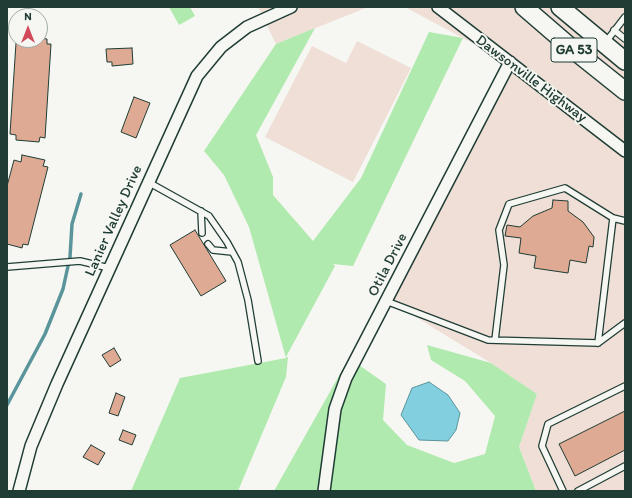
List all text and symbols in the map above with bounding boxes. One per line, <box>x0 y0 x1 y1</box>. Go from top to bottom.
north arrow <box>8 8 48 48</box>
text: N <box>24 10 32 23</box>
street label: Dawsonville Highway <box>472 31 590 127</box>
road number: GA 53 <box>551 38 597 62</box>
street label: Lanier Valley Drive <box>81 163 147 279</box>
street label: Otila Drive <box>364 230 412 300</box>

